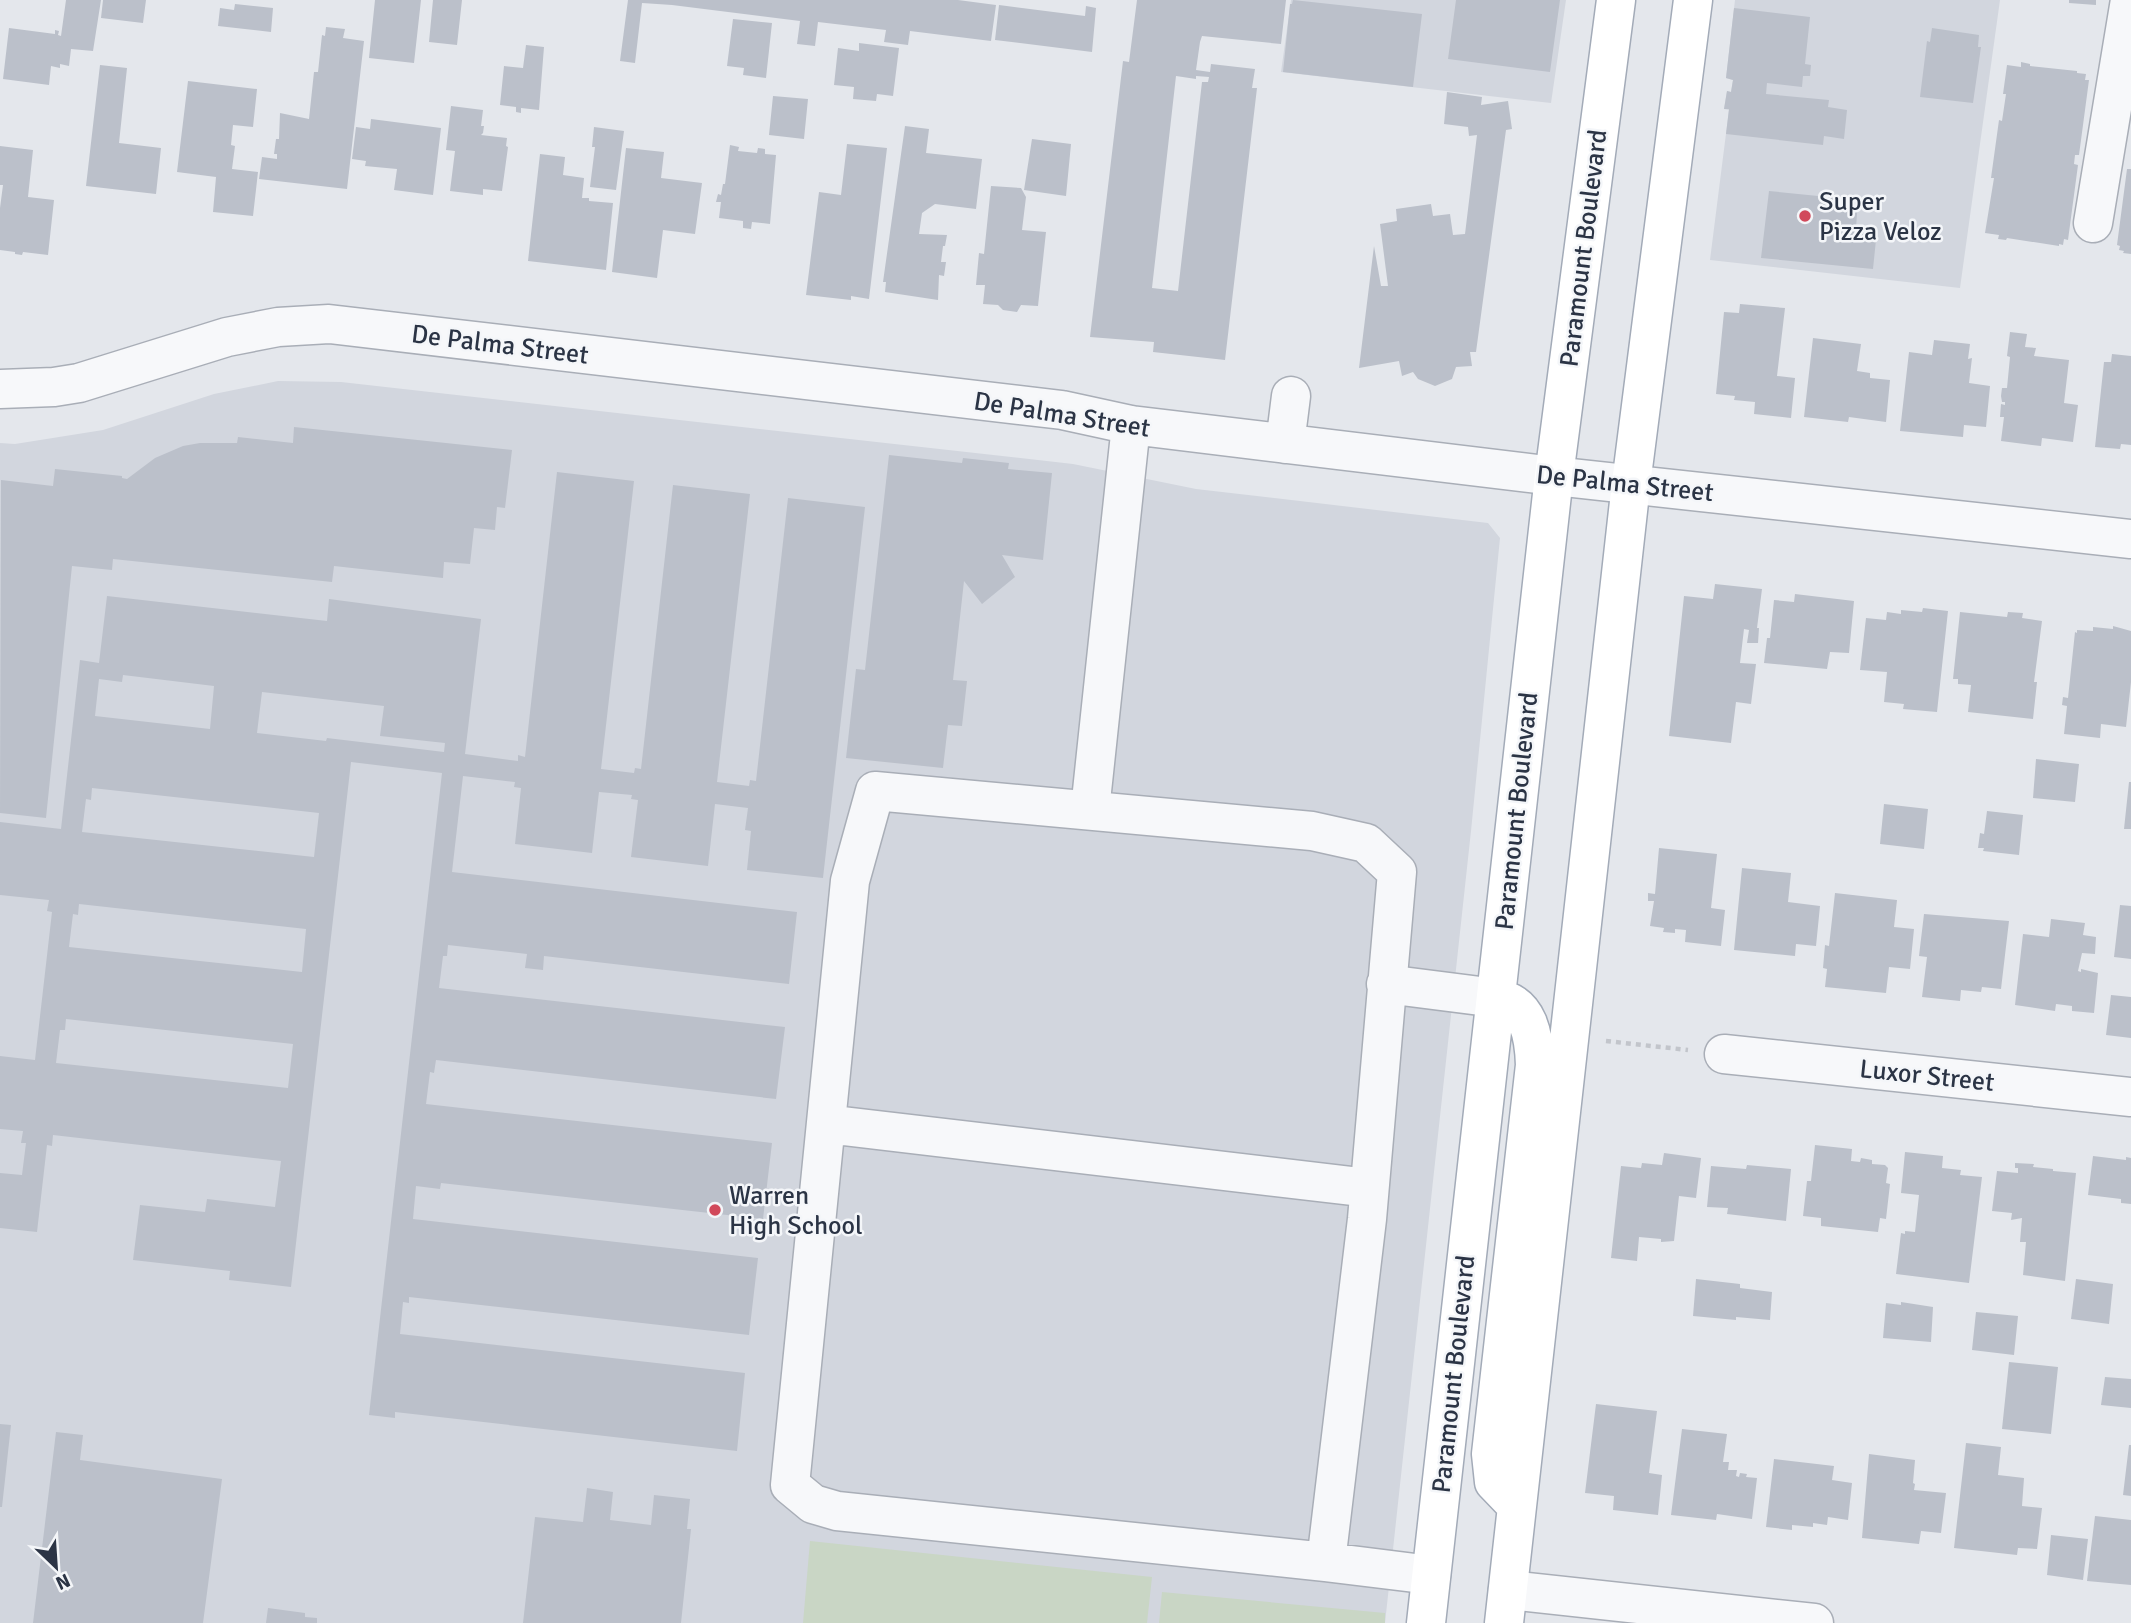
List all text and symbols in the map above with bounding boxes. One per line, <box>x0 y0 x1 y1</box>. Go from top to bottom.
street label: Paramount Boulevard <box>1554 128 1614 369</box>
place label: Super Pizza Veloz <box>1819 186 1942 248</box>
marker: Super Pizza Veloz <box>1797 208 1813 224</box>
street label: De Palma Street <box>410 318 590 372</box>
street label: De Palma Street <box>971 385 1152 445</box>
street label: De Palma Street <box>1535 459 1715 509</box>
street label: Paramount Boulevard <box>1489 691 1545 932</box>
street label: Luxor Street <box>1858 1053 1996 1099</box>
place label: Warren High School <box>729 1180 863 1242</box>
marker: Warren High School <box>707 1202 723 1218</box>
street label: Paramount Boulevard <box>1426 1254 1482 1495</box>
north arrow <box>21 1532 91 1602</box>
text: N <box>52 1568 74 1595</box>

